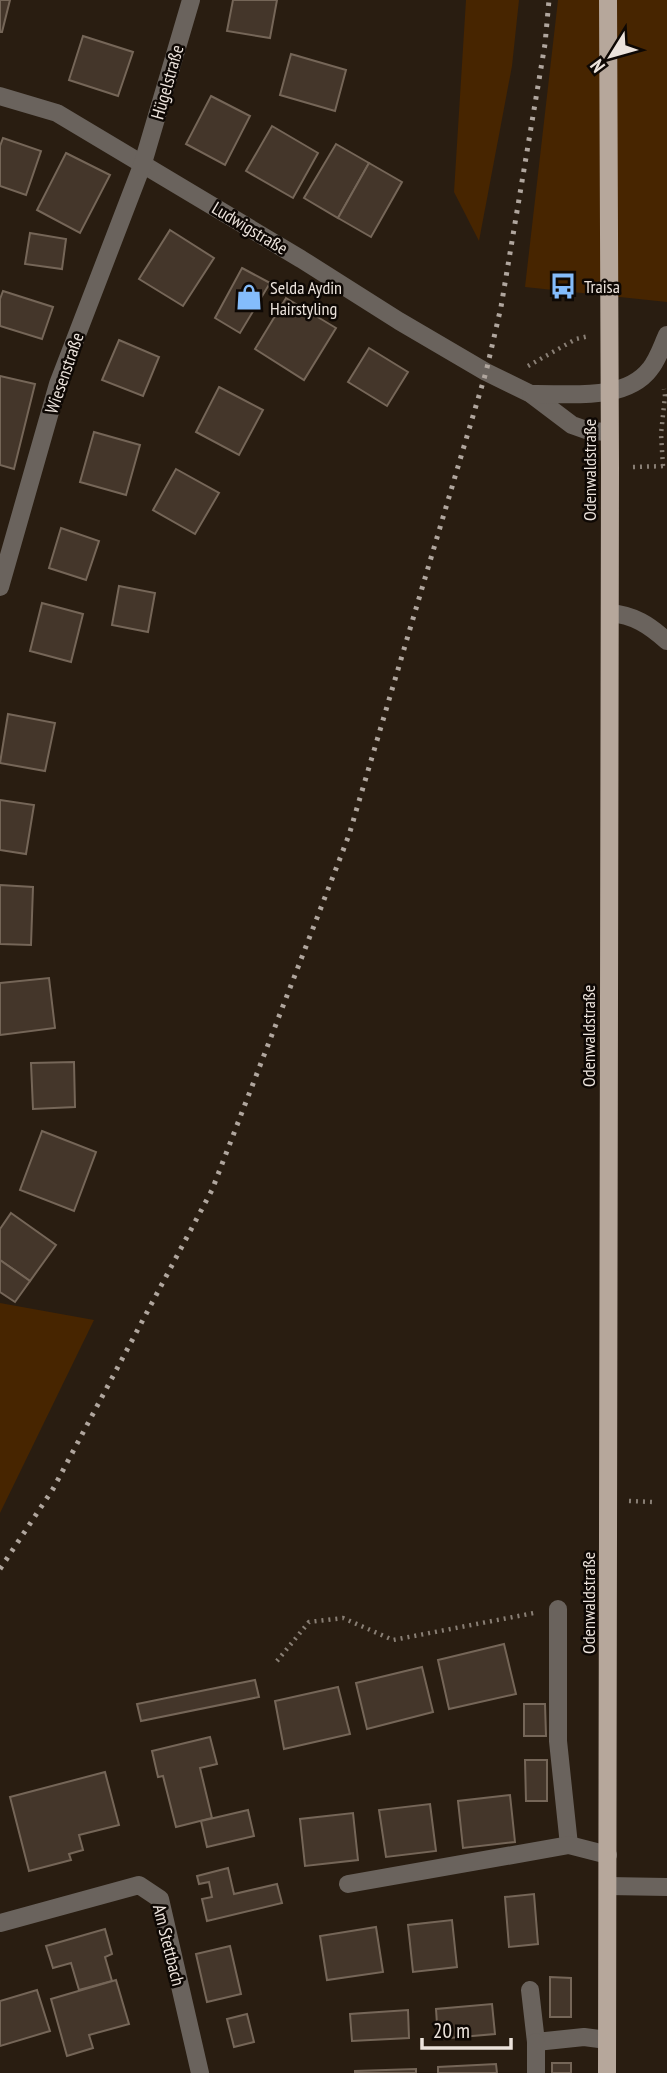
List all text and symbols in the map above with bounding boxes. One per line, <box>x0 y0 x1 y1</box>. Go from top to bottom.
north arrow <box>576 21 646 91</box>
street label: Hügelstraße <box>145 42 189 122</box>
text: N <box>585 55 610 78</box>
street label: Ludwigstraße <box>208 196 292 260</box>
bus stop icon: Traisa <box>548 271 578 301</box>
place label: Traisa <box>584 275 620 298</box>
place label: Selda Aydin Hairstyling <box>270 276 342 320</box>
shop icon: Selda Aydin Hairstyling <box>234 282 264 312</box>
street label: Wiesenstraße <box>39 329 89 417</box>
street label: Odenwaldstraße <box>578 419 601 521</box>
street label: Odenwaldstraße <box>577 985 600 1087</box>
street label: Odenwaldstraße <box>577 1552 600 1654</box>
street label: Am Stettbach <box>148 1902 190 1988</box>
scale bar <box>422 2007 511 2050</box>
text: 20 m <box>433 2017 470 2044</box>

